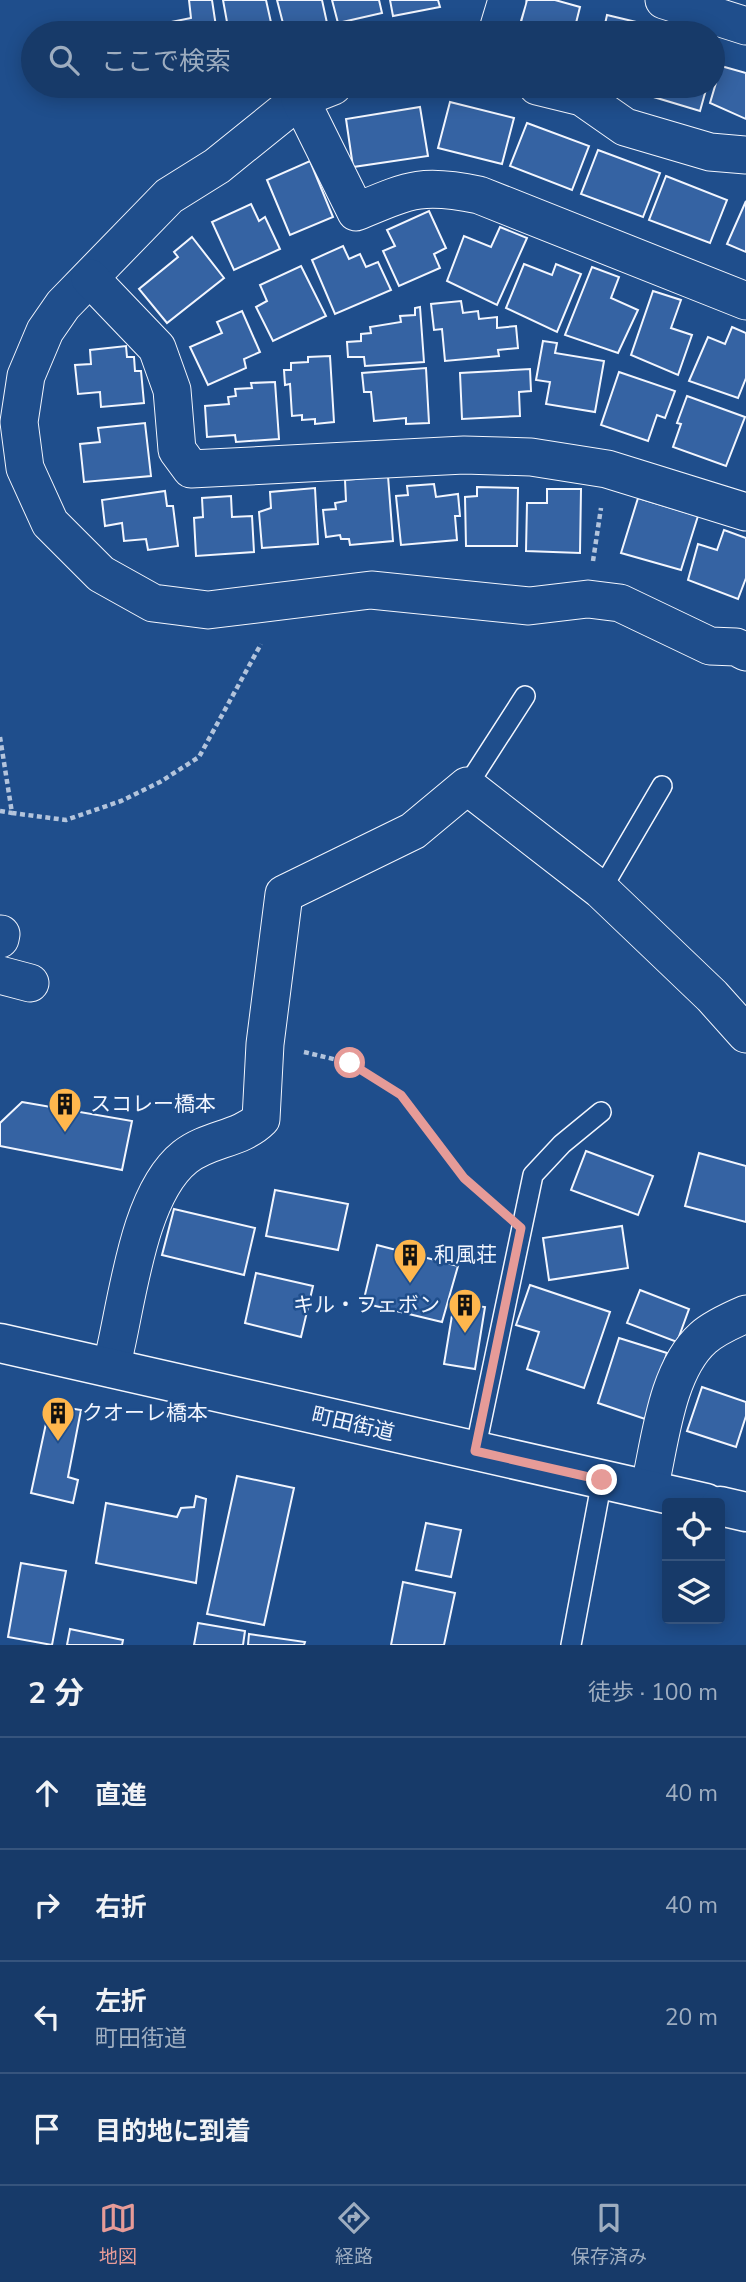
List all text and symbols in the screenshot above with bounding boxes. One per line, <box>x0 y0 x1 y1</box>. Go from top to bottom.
search box <box>21 21 725 98</box>
icon: search <box>45 41 83 79</box>
text: ここで検索 <box>101 44 231 79</box>
route start <box>334 1047 365 1078</box>
building icon: スコレー橋本 <box>46 1085 84 1134</box>
place label: スコレー橋本 <box>90 1090 216 1118</box>
building icon: 和風荘 <box>391 1236 429 1285</box>
place label: 和風荘 <box>434 1241 497 1269</box>
building icon: キル・フェボン <box>446 1286 484 1335</box>
place label: キル・フェボン <box>293 1291 440 1319</box>
building icon: クオーレ橋本 <box>39 1394 77 1443</box>
place label: クオーレ橋本 <box>82 1399 208 1427</box>
street label: 町田街道 <box>309 1401 397 1447</box>
route end <box>586 1464 617 1495</box>
map controls <box>662 1498 725 1624</box>
button: locate <box>662 1498 725 1561</box>
button: layers <box>662 1561 725 1624</box>
text: 2 分 <box>28 1673 84 1714</box>
text: 徒歩 · 100 m <box>588 1677 718 1708</box>
icon: ahead <box>28 1774 66 1812</box>
text: 直進 <box>95 1778 147 1813</box>
text: 40 m <box>665 1778 718 1809</box>
icon: right <box>28 1886 66 1924</box>
text: 右折 <box>95 1890 147 1925</box>
text: 40 m <box>665 1890 718 1921</box>
text: 左折 <box>95 1984 147 2019</box>
icon: left <box>28 1998 66 2036</box>
text: 20 m <box>665 2002 718 2033</box>
text: 町田街道 <box>95 2023 187 2054</box>
icon: arrive <box>28 2110 66 2148</box>
text: 目的地に到着 <box>95 2114 251 2149</box>
tab: 地図 <box>99 2199 137 2270</box>
tab: 経路 <box>335 2199 373 2270</box>
tab: 保存済み <box>571 2199 647 2270</box>

